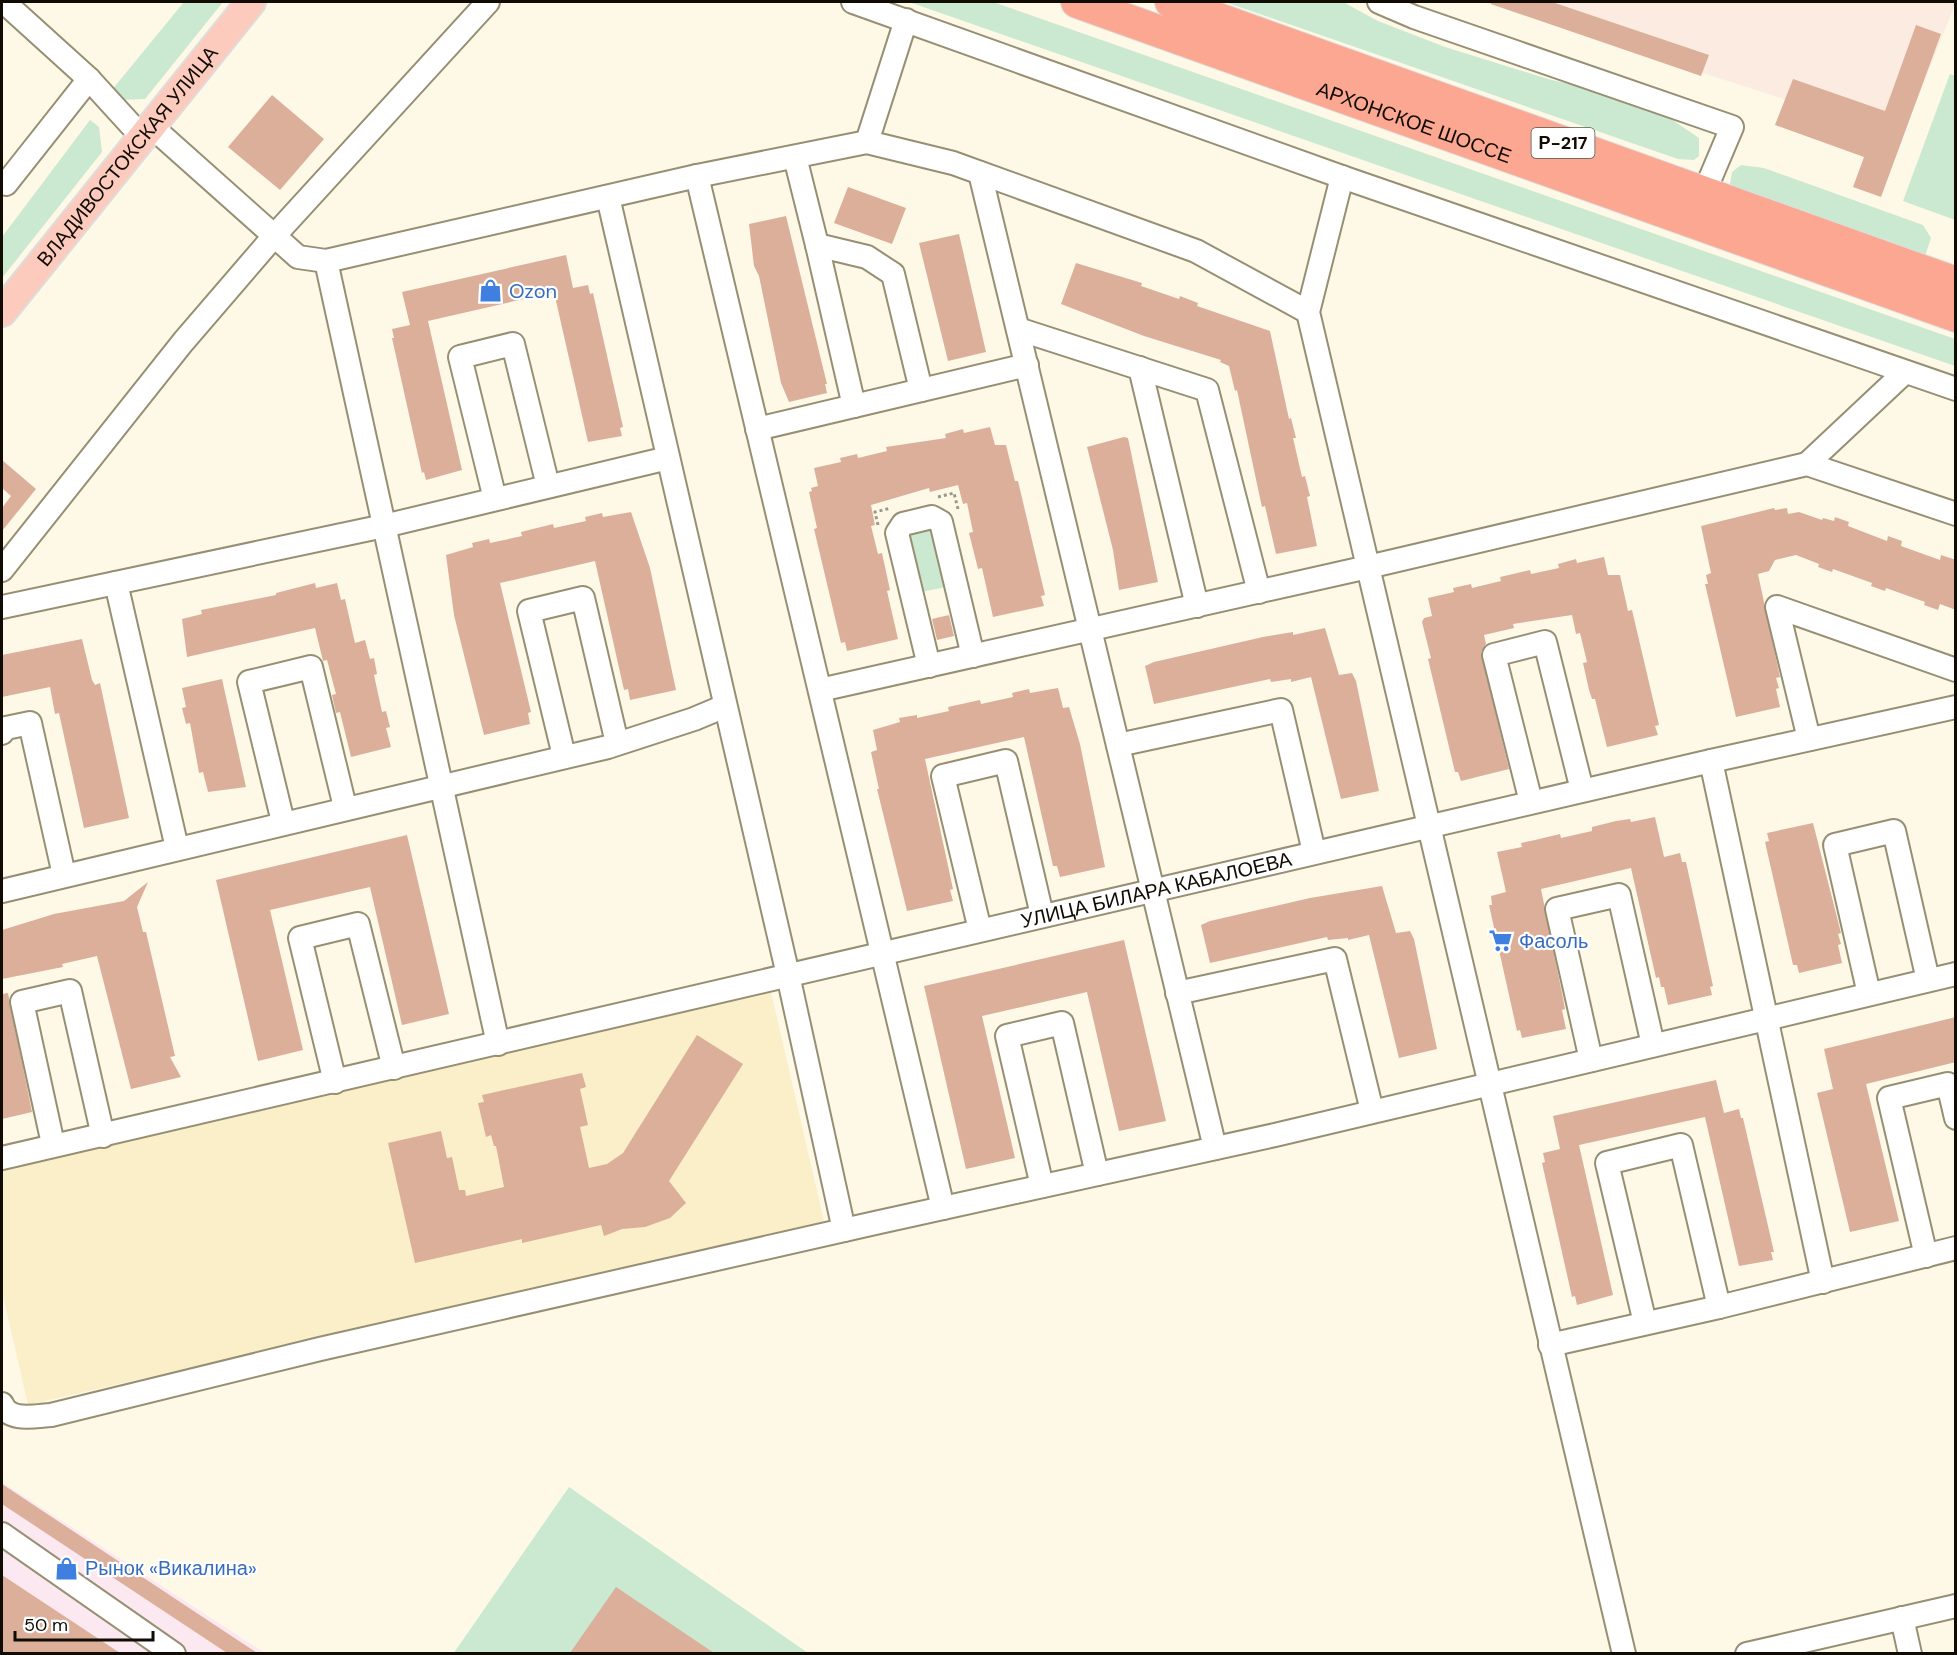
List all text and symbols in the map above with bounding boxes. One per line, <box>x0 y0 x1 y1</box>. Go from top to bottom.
street label: ВЛАДИВОСТОКСКАЯ УЛИЦА <box>31 40 224 272</box>
street label: АРХОНСКОЕ ШОССЕ <box>1313 76 1515 169</box>
road number: Р-217 <box>1532 128 1594 158</box>
shop icon: Ozon <box>478 278 504 304</box>
place label: Ozon <box>509 278 557 304</box>
street label: УЛИЦА БИЛАРА КАБАЛОЕВА <box>1018 846 1295 934</box>
supermarket icon: Фасоль <box>1488 928 1514 954</box>
place label: Фасоль <box>1519 928 1588 954</box>
shop icon: Рынок «Викалина» <box>54 1555 80 1581</box>
place label: Рынок «Викалина» <box>85 1555 257 1581</box>
scale bar <box>15 1604 153 1642</box>
text: 50 m <box>24 1613 68 1637</box>

